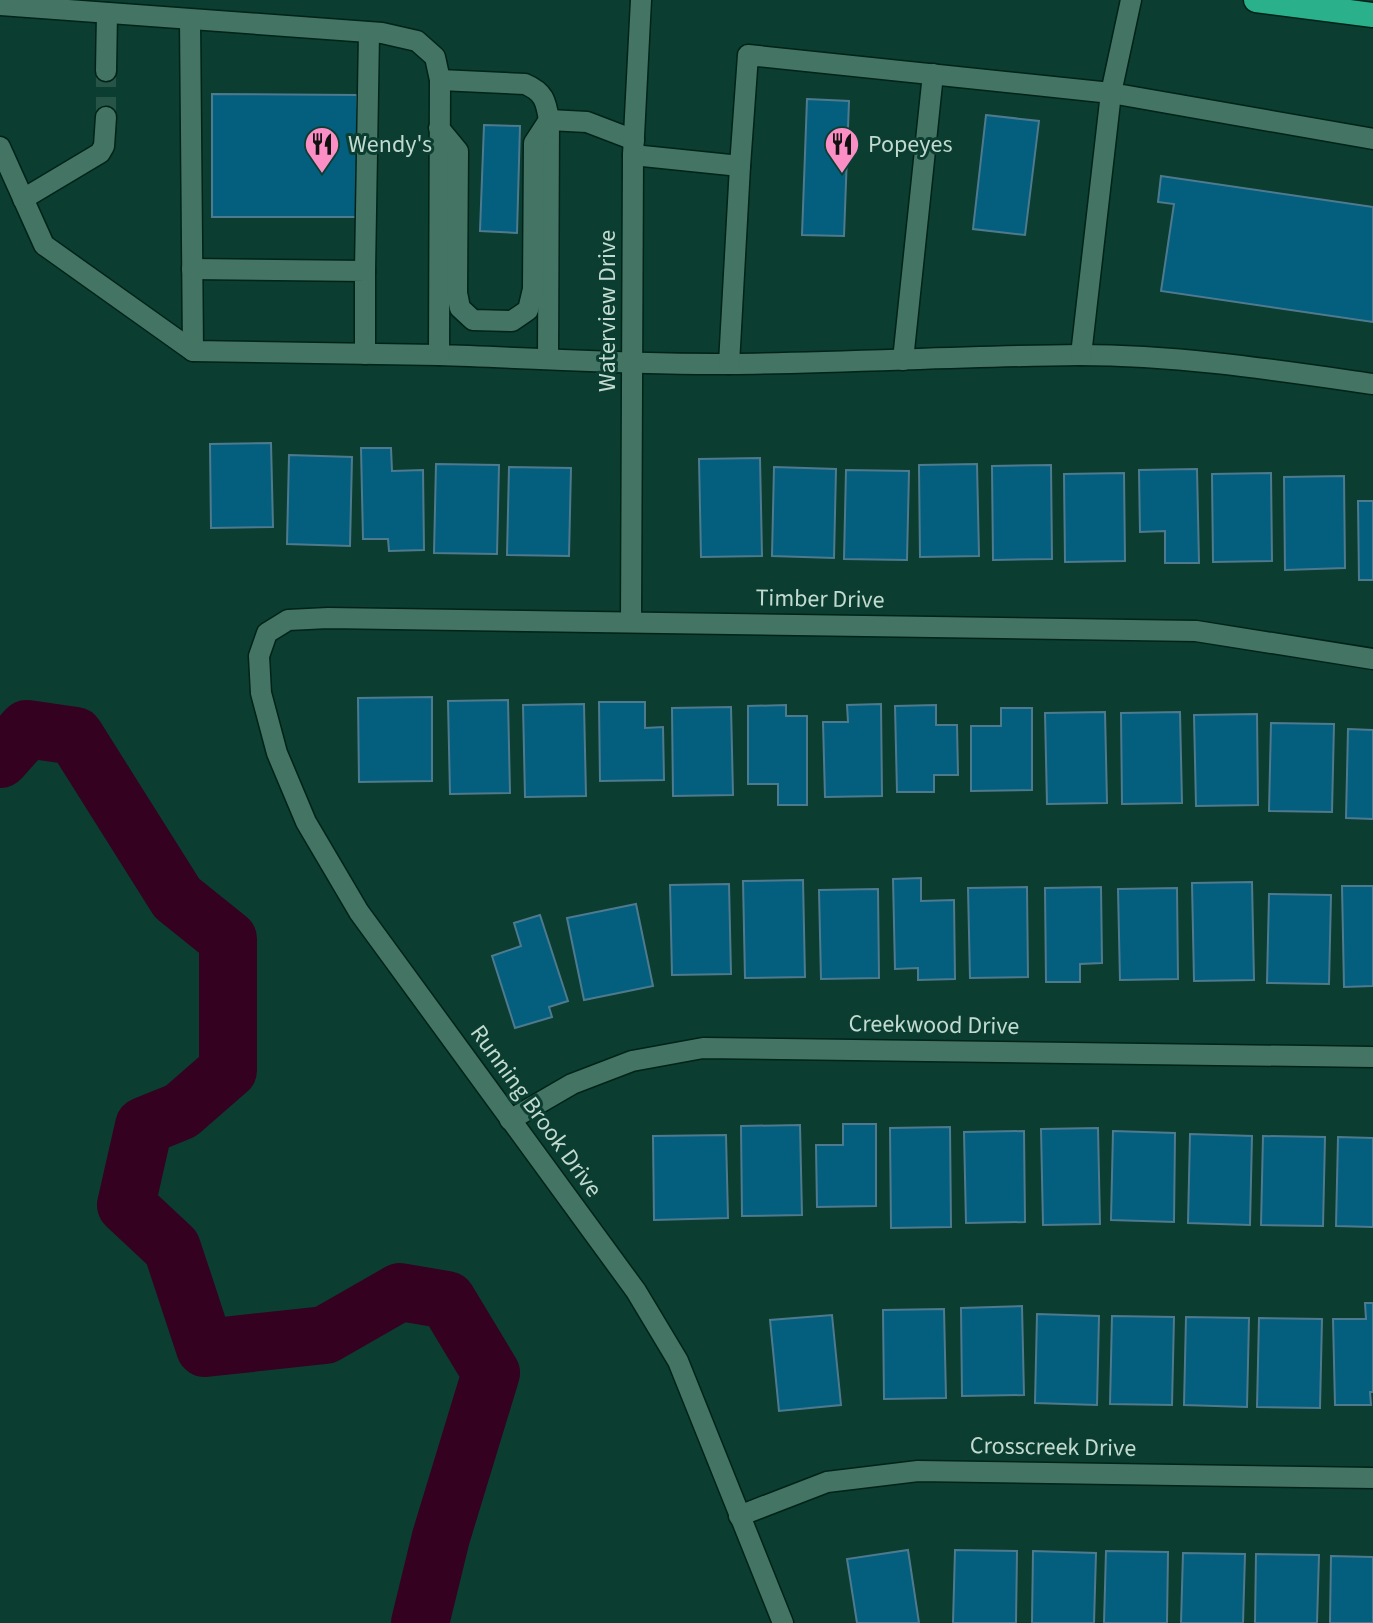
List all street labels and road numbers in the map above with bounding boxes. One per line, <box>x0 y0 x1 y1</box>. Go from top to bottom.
street label: Waterview Drive <box>590 230 625 392</box>
street label: Timber Drive <box>755 580 885 618</box>
street label: Creekwood Drive <box>848 1006 1020 1044</box>
street label: Running Brook Drive <box>461 1017 611 1205</box>
street label: Crosscreek Drive <box>970 1428 1136 1466</box>

